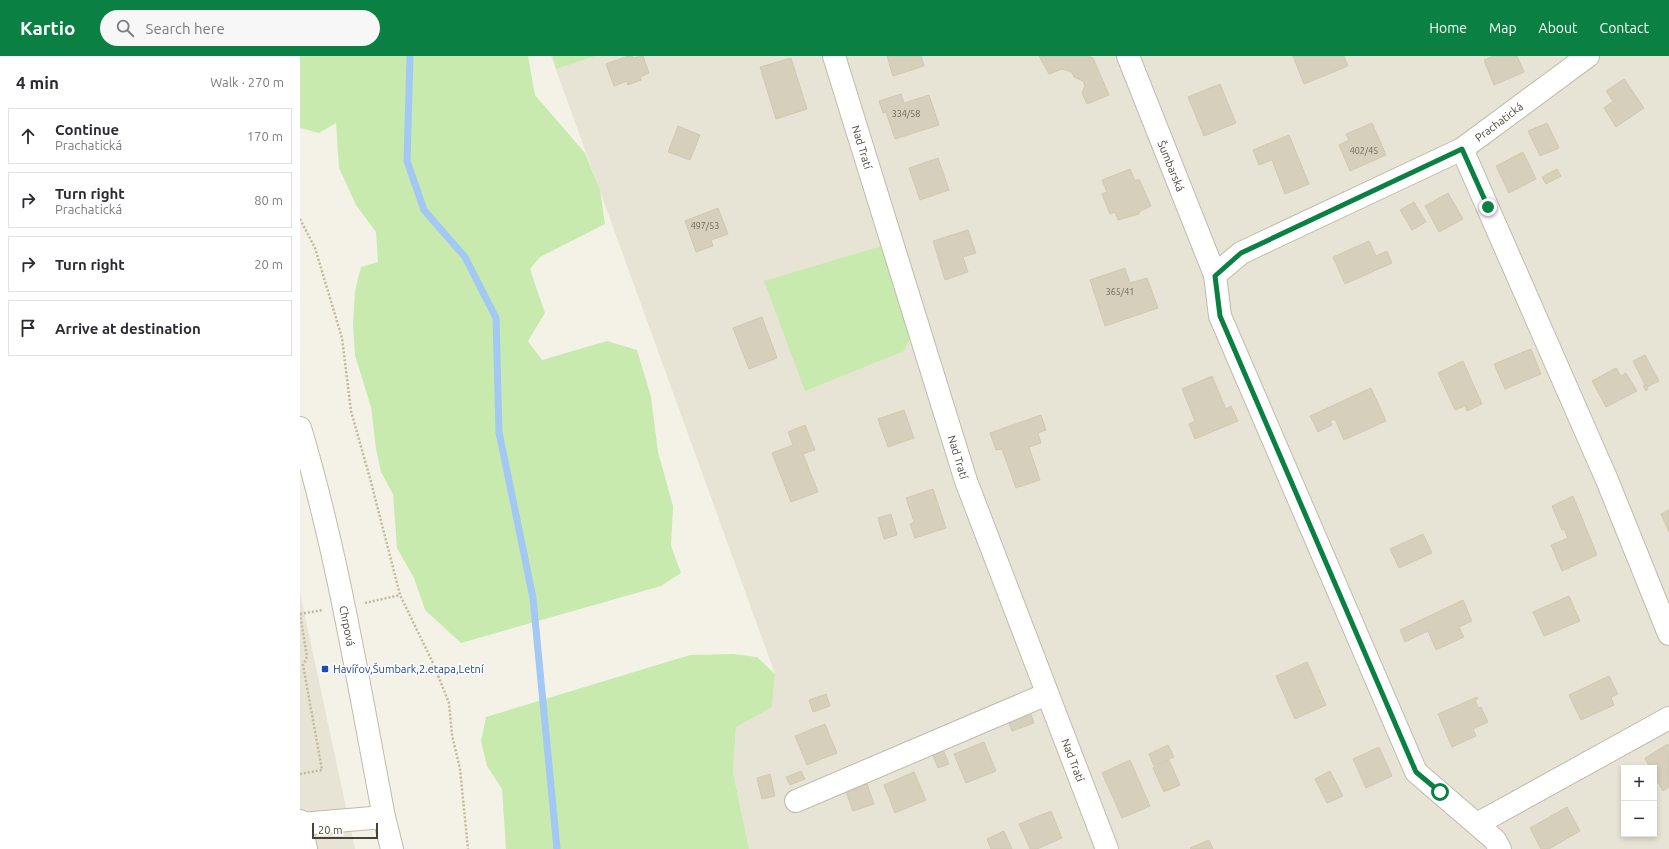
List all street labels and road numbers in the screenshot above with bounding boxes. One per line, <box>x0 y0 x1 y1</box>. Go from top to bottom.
street label: Prachatická <box>1473 100 1525 144</box>
street label: Nad Tratí <box>850 124 874 171</box>
street label: Šumbarská <box>1155 138 1188 193</box>
street label: Nad Tratí <box>946 434 970 481</box>
street label: Chrpová <box>337 605 357 647</box>
street label: Nad Tratí <box>1059 737 1087 783</box>

